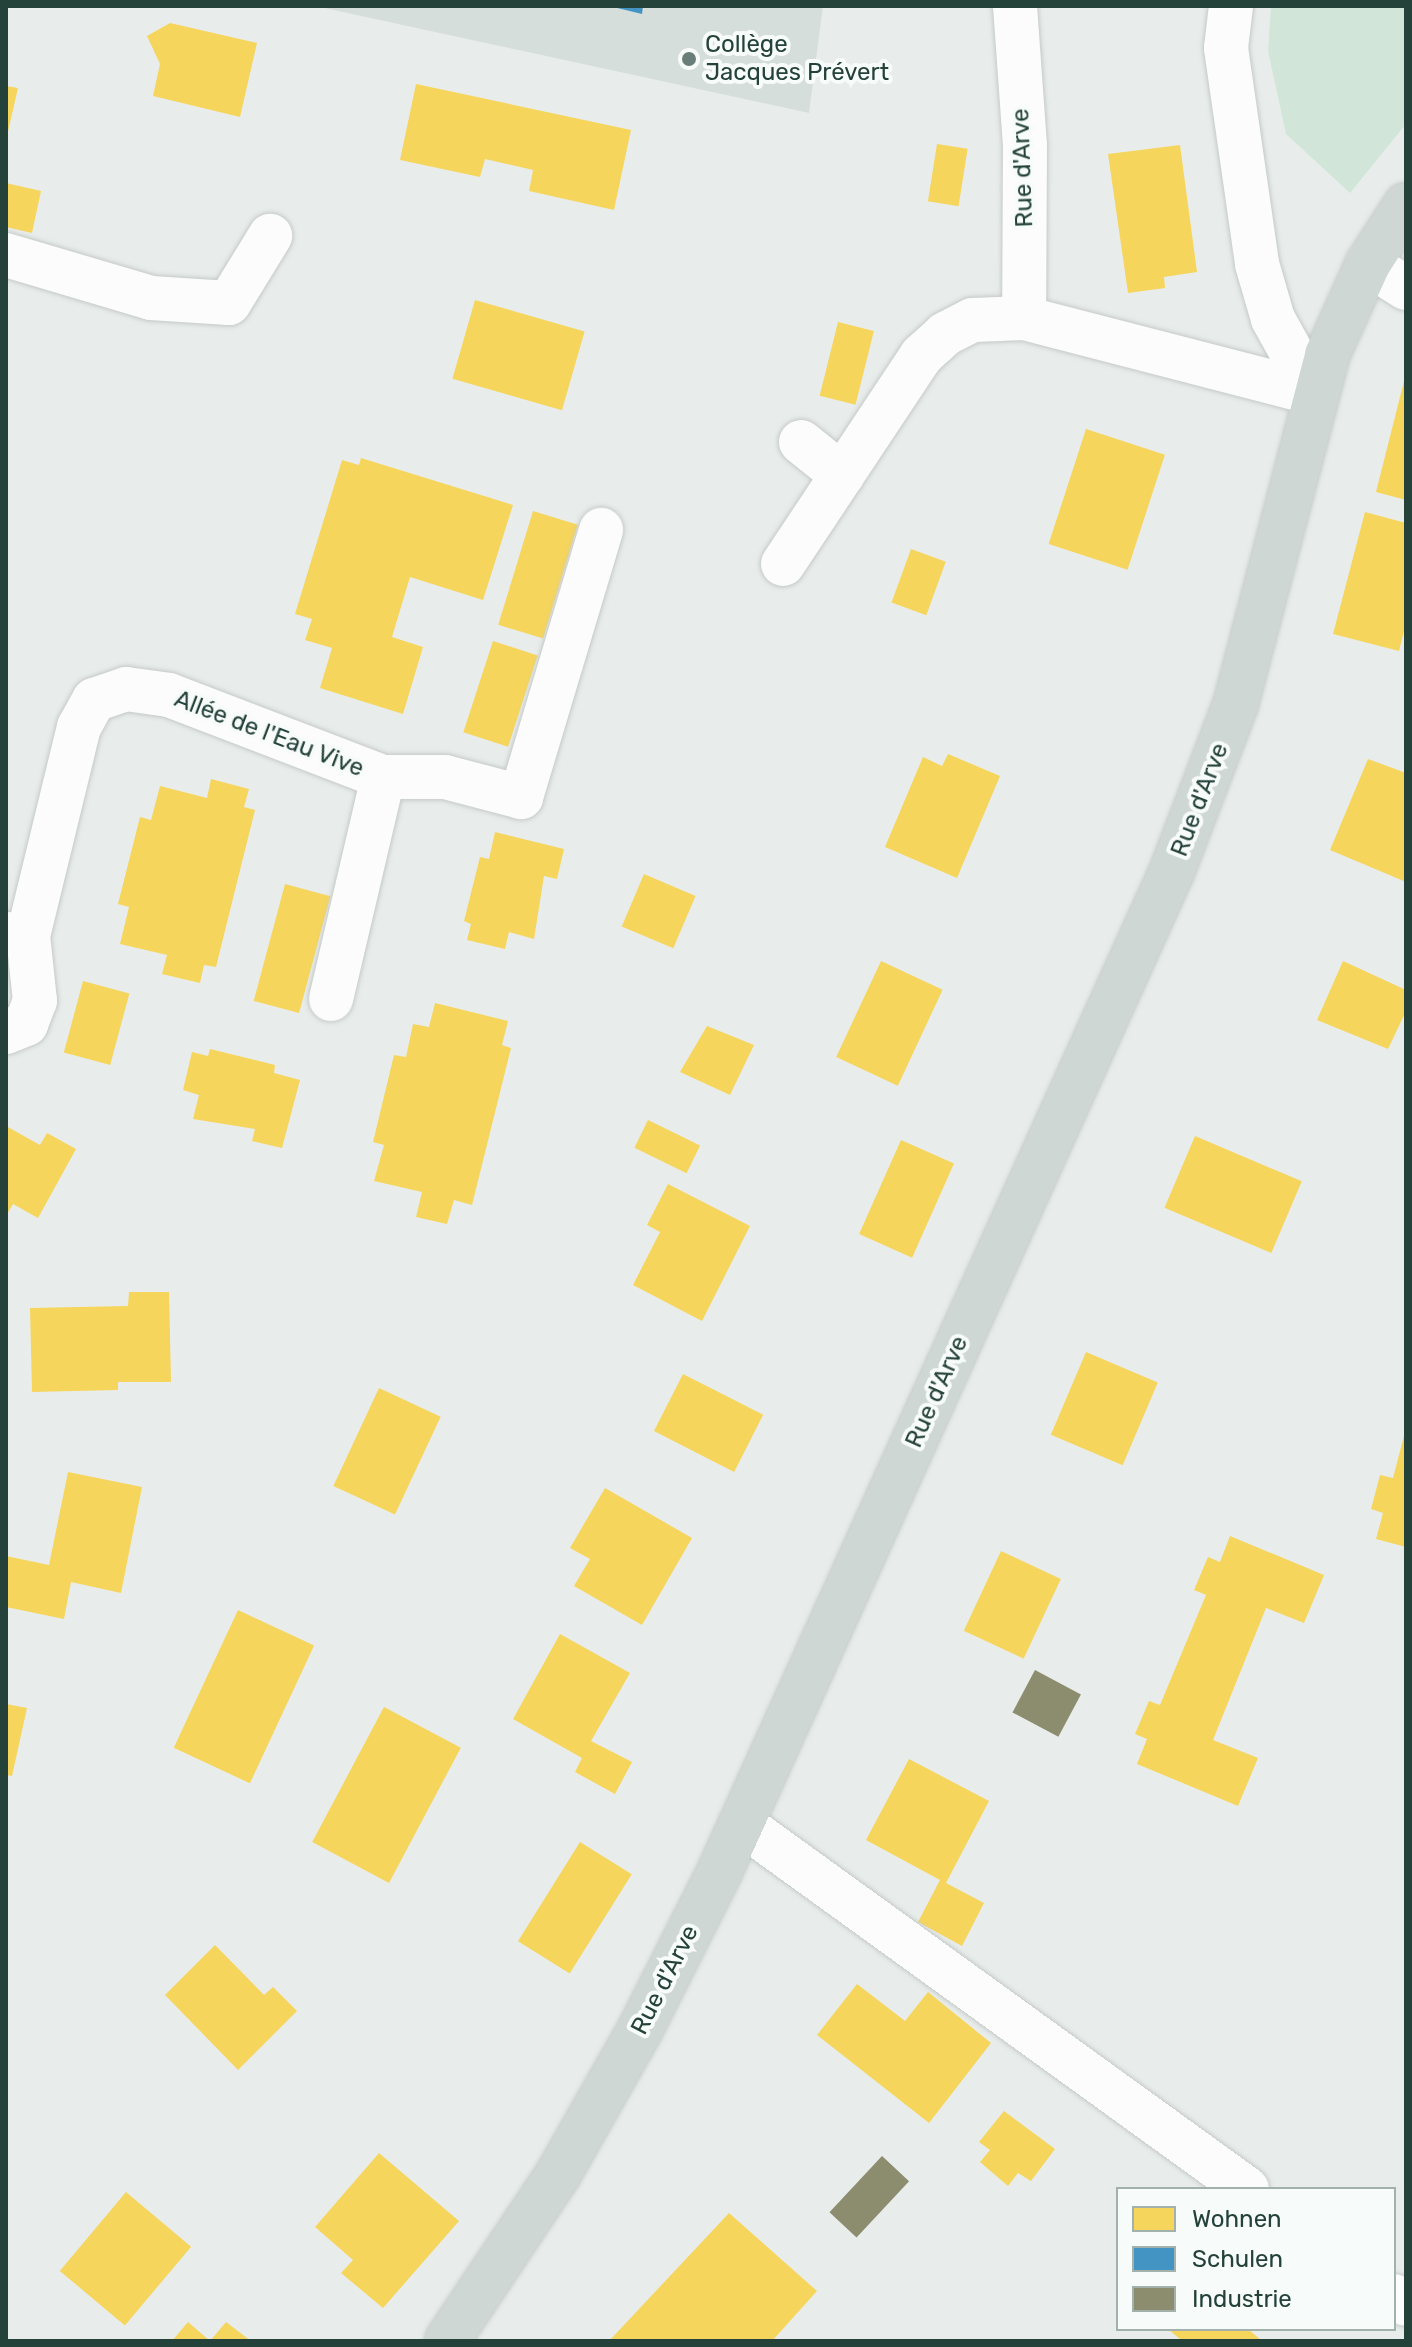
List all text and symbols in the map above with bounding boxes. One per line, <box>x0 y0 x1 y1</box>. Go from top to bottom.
place label: Collège Jacques Prévert <box>705 31 889 87</box>
marker: Collège Jacques Prévert <box>680 50 698 68</box>
street label: Rue d'Arve <box>1007 108 1039 228</box>
street label: Allée de l'Eau Vive <box>170 685 368 783</box>
street label: Rue d'Arve <box>1165 739 1235 861</box>
street label: Rue d'Arve <box>900 1332 974 1452</box>
street label: Rue d'Arve <box>625 1921 705 2039</box>
legend <box>1116 2187 1396 2331</box>
text: Wohnen <box>1192 2205 1282 2233</box>
text: Schulen <box>1192 2245 1283 2273</box>
text: Industrie <box>1192 2285 1292 2313</box>

